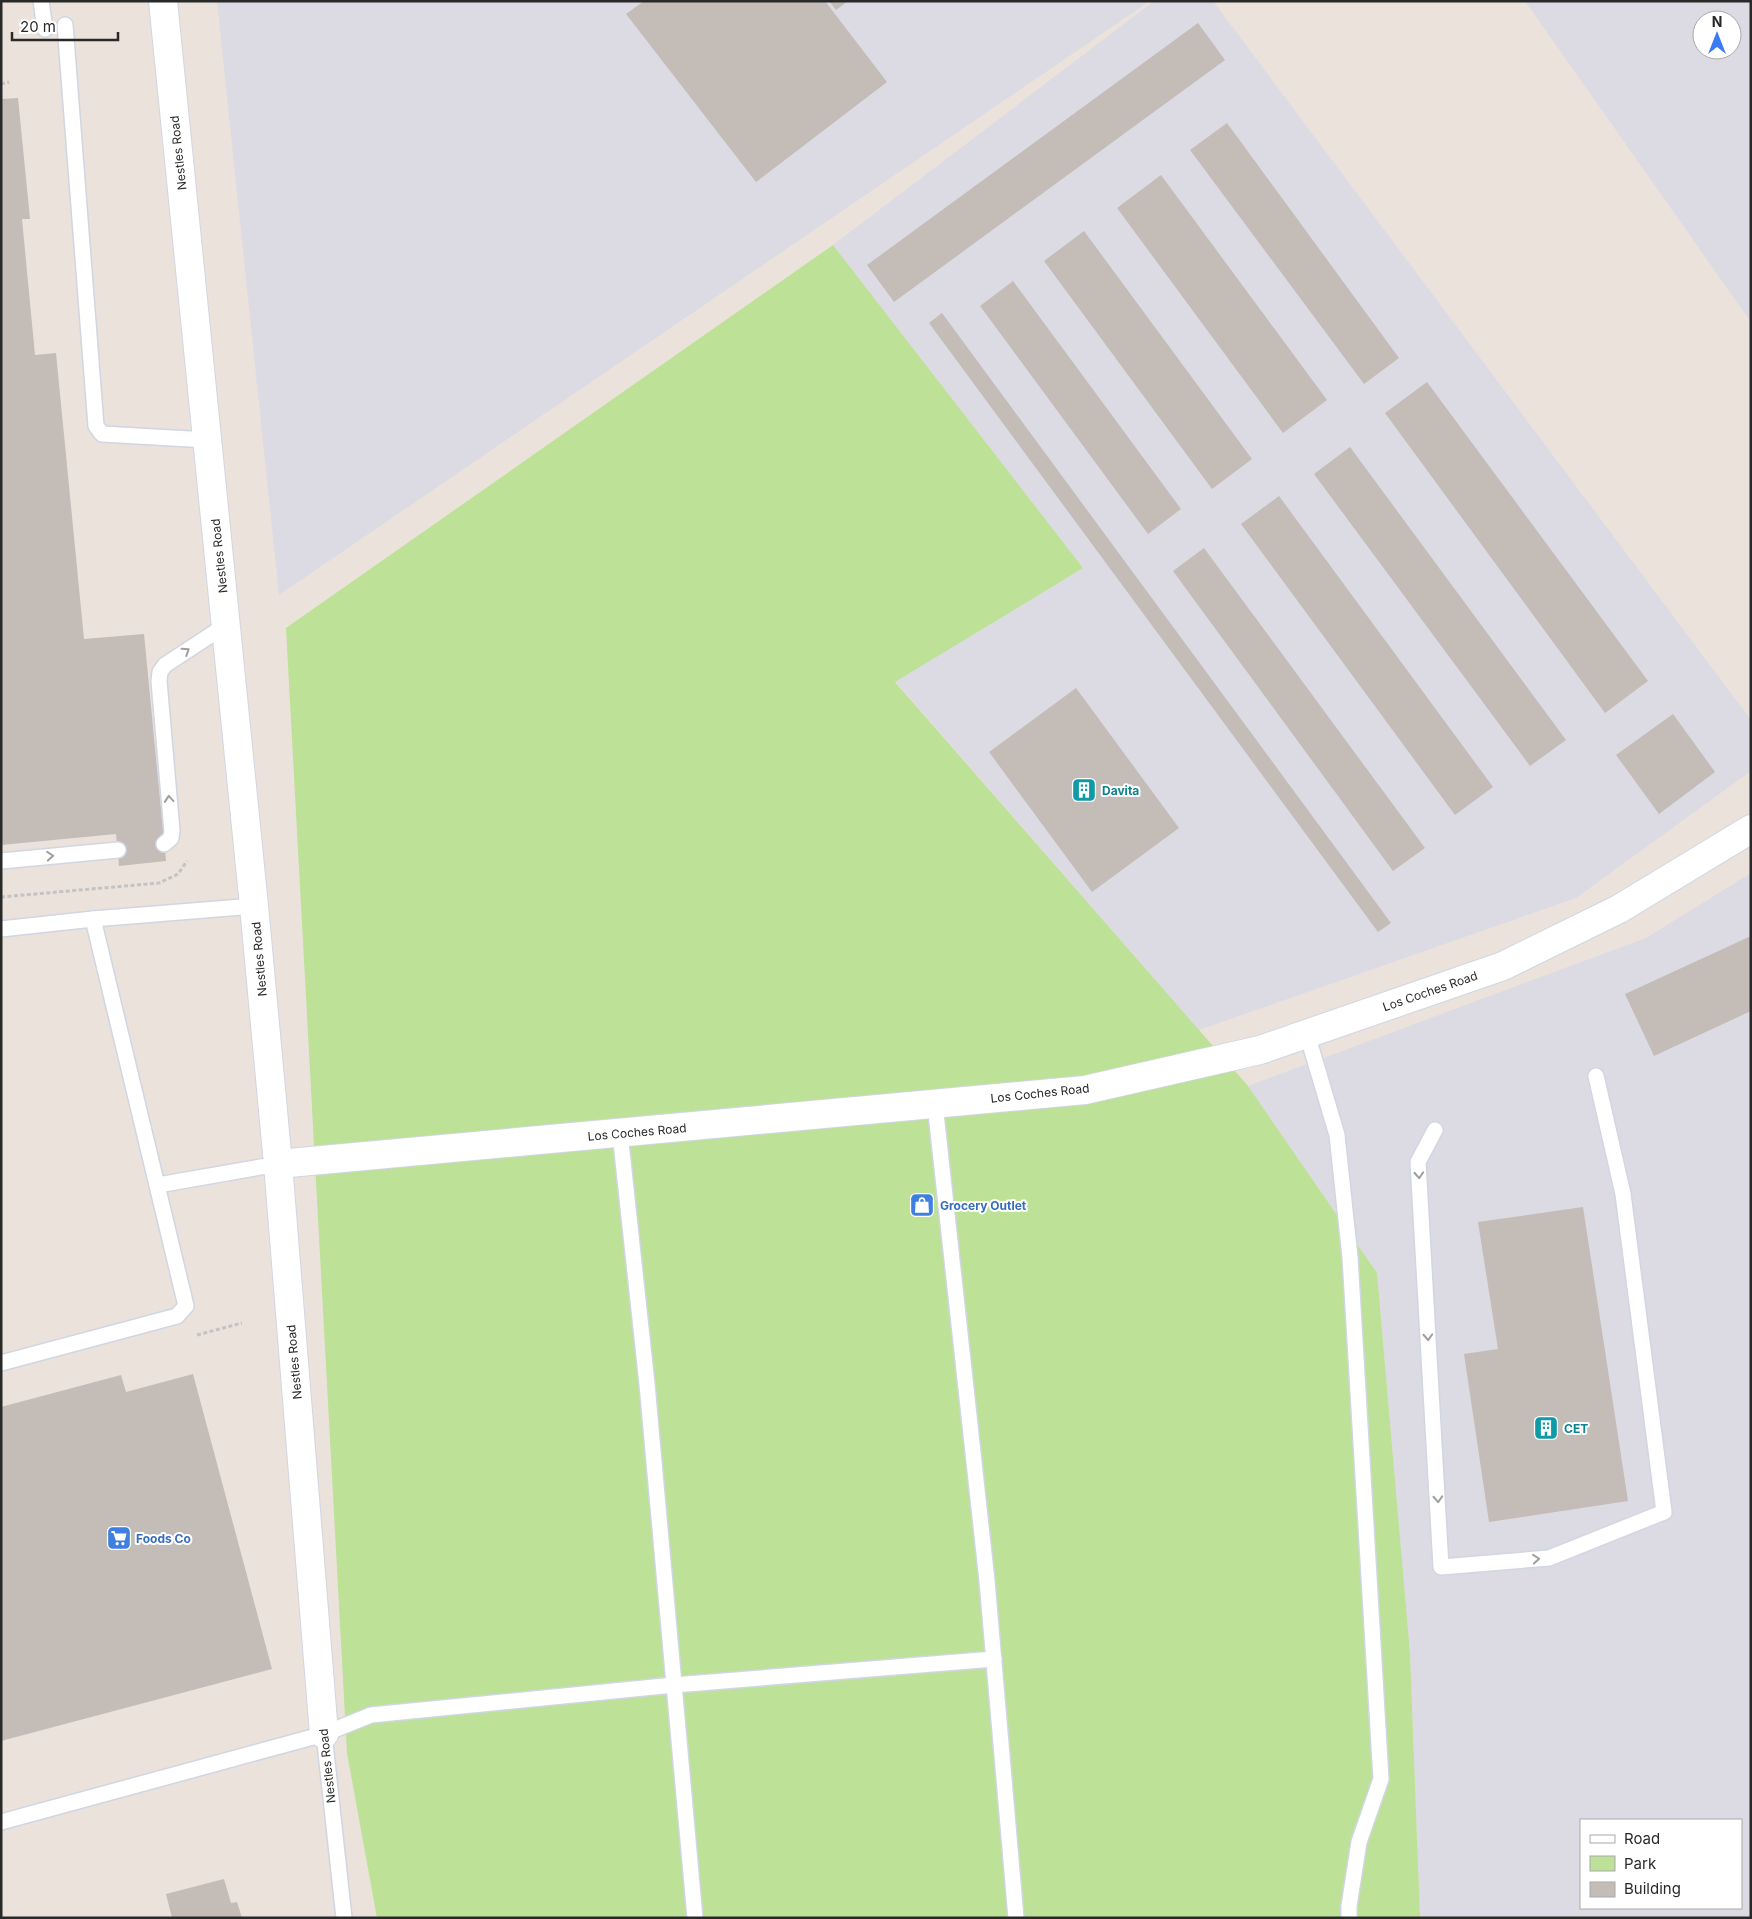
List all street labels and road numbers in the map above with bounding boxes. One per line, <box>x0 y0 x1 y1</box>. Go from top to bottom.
street label: Nestles Road <box>167 115 189 191</box>
street label: Nestles Road <box>208 518 230 594</box>
street label: Nestles Road <box>248 921 270 997</box>
street label: Los Coches Road <box>1381 968 1479 1014</box>
street label: Los Coches Road <box>990 1080 1090 1106</box>
street label: Los Coches Road <box>587 1120 687 1144</box>
street label: Nestles Road <box>283 1324 305 1400</box>
street label: Nestles Road <box>316 1728 338 1804</box>

